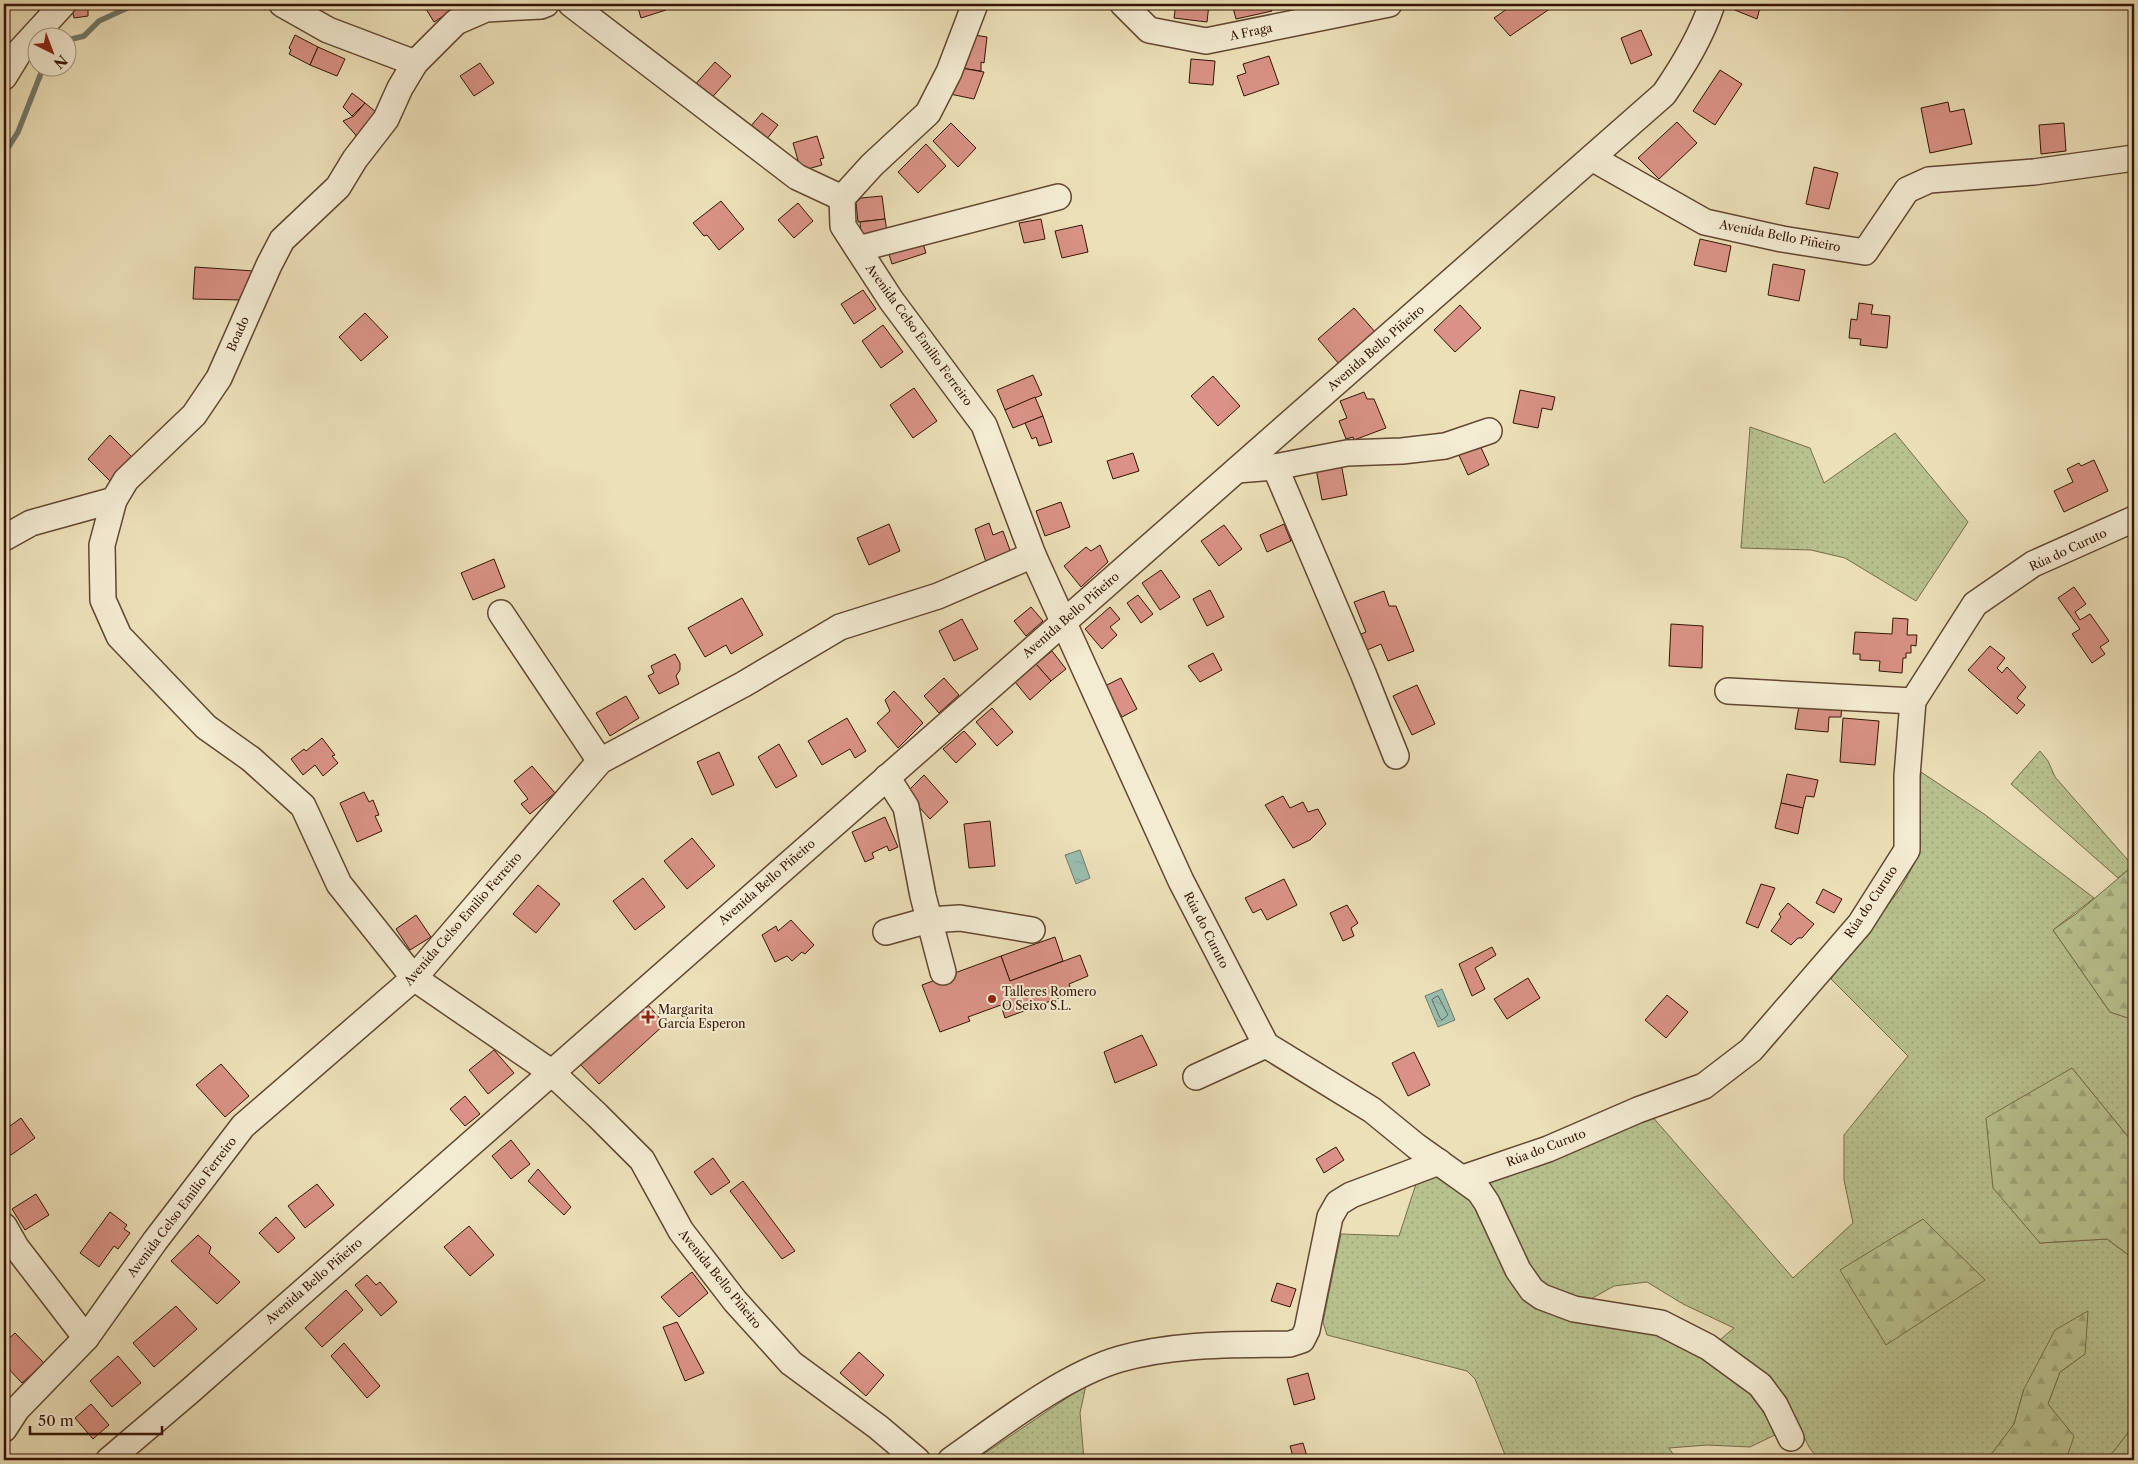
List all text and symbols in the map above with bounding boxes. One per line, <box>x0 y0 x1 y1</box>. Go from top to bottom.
street label: A Fraga <box>1227 20 1274 44</box>
north arrow <box>28 28 78 78</box>
text: N <box>50 51 71 72</box>
street label: Avenida Bello Piñeiro <box>1717 216 1842 255</box>
street label: Avenida Celso Emilio Ferreiro <box>862 260 976 409</box>
street label: Avenida Bello Piñeiro <box>1323 302 1427 394</box>
street label: Boado <box>223 314 252 354</box>
street label: Rúa do Curuto <box>2027 525 2109 574</box>
street label: Avenida Bello Piñeiro <box>1018 569 1122 661</box>
street label: Avenida Bello Piñeiro <box>714 836 818 928</box>
street label: Avenida Celso Emilio Ferreiro <box>400 849 525 989</box>
street label: Rúa do Curuto <box>1841 863 1900 941</box>
street label: Rúa do Curuto <box>1181 889 1232 971</box>
place label: Talleres Romero O Seixo S.L. <box>1002 984 1096 1013</box>
marker: Talleres Romero O Seixo S.L. <box>986 993 998 1005</box>
place label: Margarita García Esperon <box>658 1002 746 1031</box>
marker: Margarita García Esperon <box>642 1011 654 1023</box>
street label: Rúa do Curuto <box>1504 1125 1588 1170</box>
street label: Avenida Celso Emilio Ferreiro <box>123 1134 239 1281</box>
street label: Avenida Bello Piñeiro <box>675 1225 765 1331</box>
street label: Avenida Bello Piñeiro <box>261 1235 365 1327</box>
scale bar <box>30 1404 162 1436</box>
text: 50 m <box>38 1411 74 1430</box>

